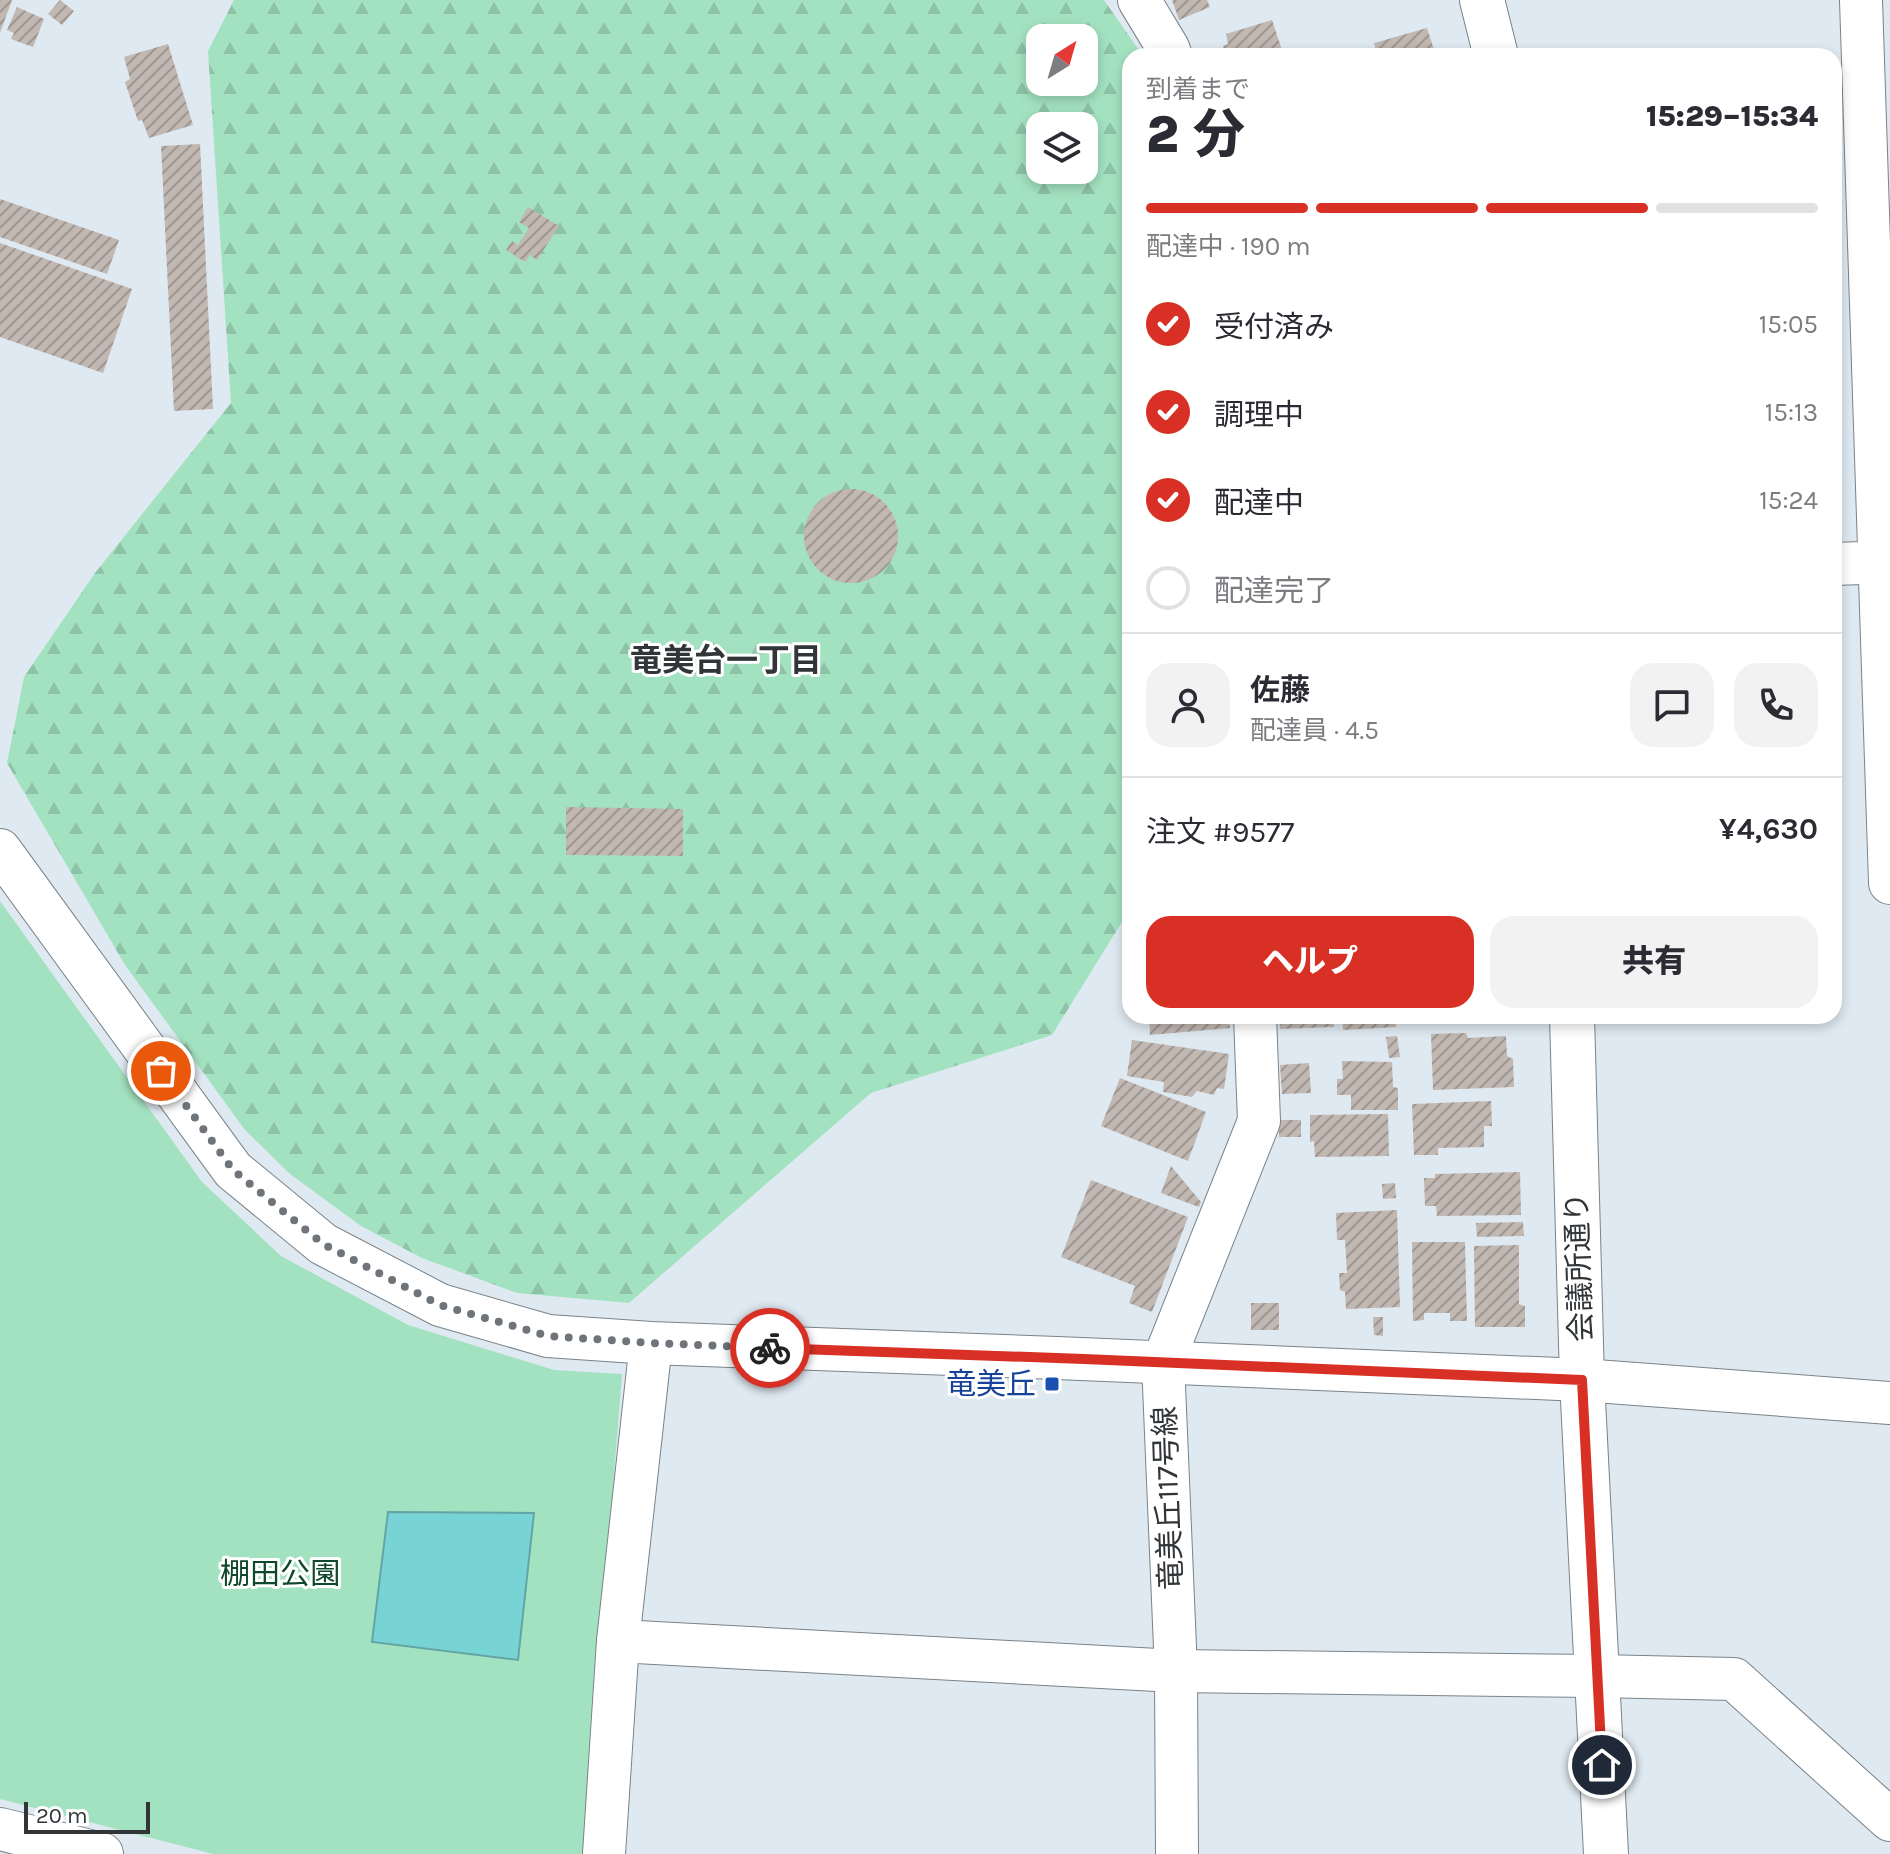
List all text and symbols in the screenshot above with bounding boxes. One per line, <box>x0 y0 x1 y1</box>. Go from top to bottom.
north arrow <box>1026 24 1098 96</box>
map controls <box>1026 24 1098 184</box>
text: 到着まで <box>1146 74 1250 105</box>
text: 15:29–15:34 <box>1646 98 1818 134</box>
text: 2 分 <box>1146 104 1245 165</box>
button: layers <box>1026 112 1098 184</box>
text: 配達中 · 190 m <box>1146 231 1311 262</box>
icon: check <box>1146 302 1190 346</box>
text: 受付済み <box>1214 309 1334 345</box>
text: 15:05 <box>1759 309 1818 340</box>
icon: check <box>1146 390 1190 434</box>
text: 調理中 <box>1214 397 1304 433</box>
text: 15:13 <box>1765 397 1818 428</box>
icon: check <box>1146 478 1190 522</box>
text: 配達中 <box>1214 485 1304 521</box>
text: 15:24 <box>1759 485 1818 516</box>
text: 配達完了 <box>1214 573 1334 609</box>
district label: 竜美台一丁目 <box>630 642 822 679</box>
button: person <box>1146 663 1230 747</box>
button: chat <box>1630 663 1714 747</box>
button: phone <box>1734 663 1818 747</box>
text: 佐藤 <box>1250 672 1310 708</box>
text: 配達員 · 4.5 <box>1250 715 1379 746</box>
text: ¥4,630 <box>1719 811 1818 847</box>
text: 注文 #9577 <box>1146 814 1294 850</box>
button: ヘルプ <box>1146 916 1474 1008</box>
button: 共有 <box>1490 916 1818 1008</box>
pin <box>127 1037 195 1105</box>
icon: bag <box>139 1049 183 1093</box>
street label: 会議所通り <box>1558 1191 1600 1343</box>
courier <box>730 1308 810 1388</box>
icon: bike <box>748 1326 792 1370</box>
place label: 竜美丘 <box>946 1366 1036 1402</box>
marker: 竜美丘 <box>1043 1375 1061 1393</box>
street label: 竜美丘117号線 <box>1147 1405 1189 1591</box>
park label: 棚田公園 <box>220 1556 340 1592</box>
pin <box>1568 1731 1636 1799</box>
icon: home <box>1580 1743 1624 1787</box>
scale bar <box>24 1798 150 1834</box>
text: 20 m <box>36 1803 88 1829</box>

